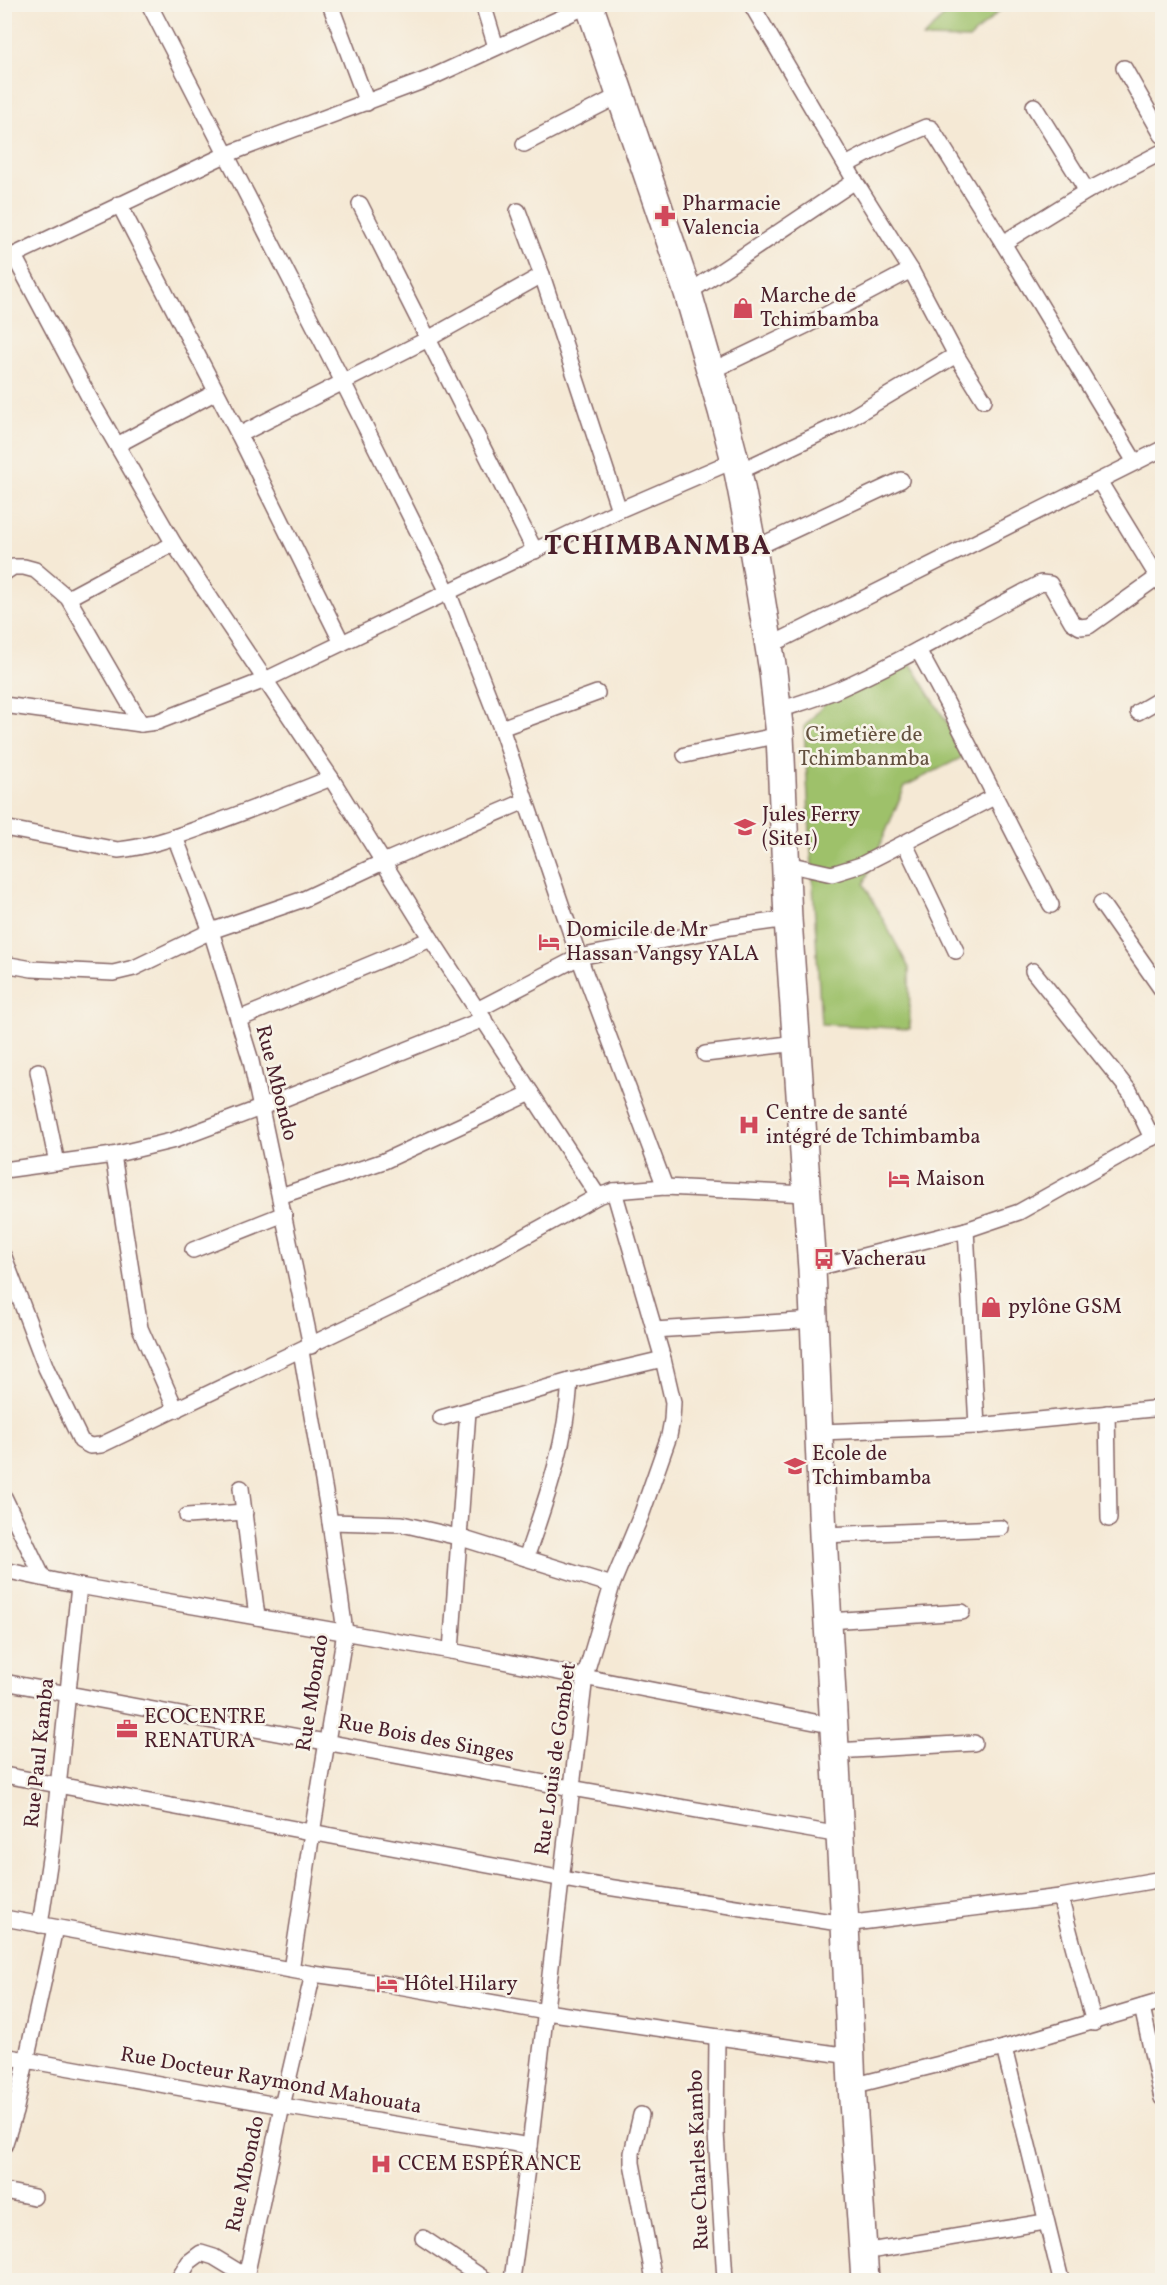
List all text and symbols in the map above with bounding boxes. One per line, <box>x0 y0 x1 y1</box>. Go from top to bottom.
place label: Pharmacie Valencia <box>682 190 781 243</box>
pharmacy icon: Pharmacie Valencia <box>653 204 677 228</box>
place label: Marche de Tchimbamba <box>760 282 880 335</box>
shop icon: Marche de Tchimbamba <box>731 296 755 320</box>
district label: TCHIMBANMBA <box>544 528 772 566</box>
park label: Cimetière de Tchimbanmba <box>798 721 930 774</box>
place label: Jules Ferry (Site1) <box>762 801 860 854</box>
school or university icon: Jules Ferry (Site1) <box>733 815 757 839</box>
place label: Domicile de Mr Hassan Vangsy YALA <box>566 916 759 969</box>
hotel icon: Domicile de Mr Hassan Vangsy YALA <box>537 930 561 954</box>
street label: Rue Mbondo <box>248 1022 304 1144</box>
place label: Centre de santé intégré de Tchimbamba <box>766 1099 981 1152</box>
hospital icon: Centre de santé intégré de Tchimbamba <box>737 1113 761 1137</box>
place label: Maison <box>916 1165 985 1194</box>
hotel icon: Maison <box>887 1167 911 1191</box>
place label: Vacherau <box>841 1245 926 1274</box>
bus stop icon: Vacherau <box>812 1247 836 1271</box>
place label: pylône GSM <box>1008 1293 1122 1322</box>
shop icon: pylône GSM <box>979 1295 1003 1319</box>
place label: Ecole de Tchimbamba <box>812 1440 932 1493</box>
school or university icon: Ecole de Tchimbamba <box>783 1454 807 1478</box>
street label: Rue Mbondo <box>289 1632 337 1754</box>
street label: Rue Louis de Gombet <box>528 1661 584 1857</box>
street label: Rue Paul Kamba <box>18 1677 62 1829</box>
place label: ECOCENTRE RENATURA <box>144 1703 266 1756</box>
street label: Rue Bois des Singes <box>335 1708 517 1770</box>
office icon: ECOCENTRE RENATURA <box>115 1717 139 1741</box>
place label: Hôtel Hilary <box>404 1970 518 1999</box>
hotel icon: Hôtel Hilary <box>375 1972 399 1996</box>
street label: Rue Docteur Raymond Mahouata <box>118 2040 424 2122</box>
street label: Rue Charles Kambo <box>681 2069 717 2251</box>
street label: Rue Mbondo <box>220 2113 272 2235</box>
place label: CCEM ESPÉRANCE <box>398 2150 581 2179</box>
hospital icon: CCEM ESPÉRANCE <box>369 2152 393 2176</box>

